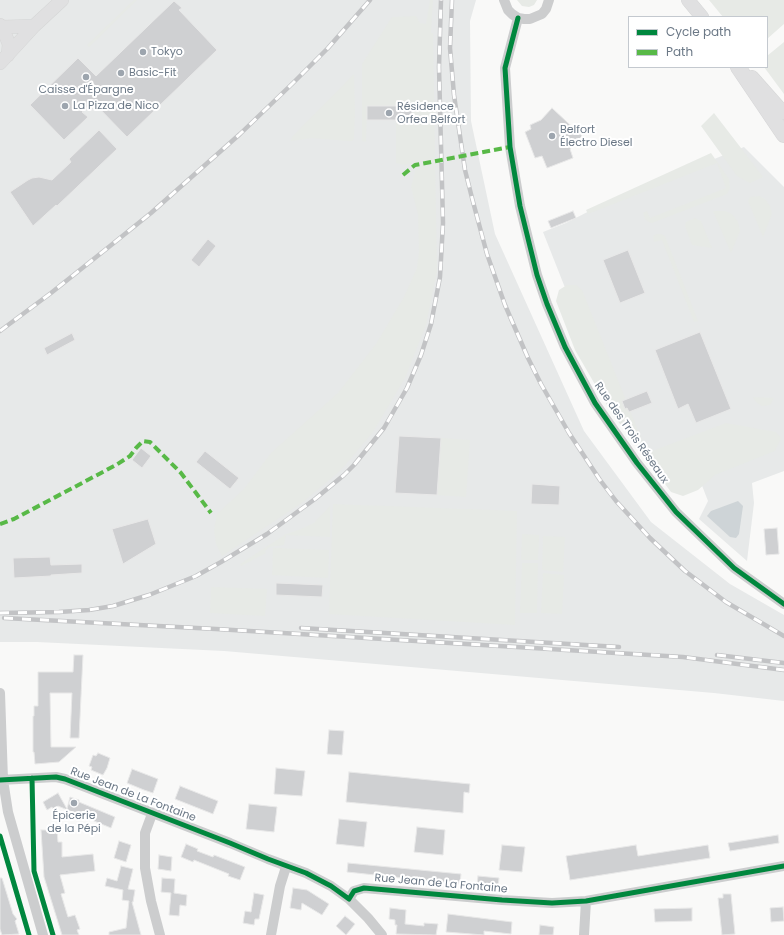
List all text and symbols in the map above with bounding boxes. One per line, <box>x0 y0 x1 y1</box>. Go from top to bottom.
legend <box>628 16 768 68</box>
text: Cycle path <box>666 23 731 40</box>
text: Path <box>666 43 693 60</box>
place label: Tokyo <box>151 45 183 59</box>
marker: Tokyo <box>138 47 148 57</box>
place label: Basic-Fit <box>129 66 177 80</box>
marker: Basic-Fit <box>116 68 126 78</box>
marker: Caisse d'Épargne <box>81 72 91 82</box>
place label: Caisse d'Épargne <box>39 83 133 97</box>
place label: La Pizza de Nico <box>73 99 159 113</box>
place label: Résidence Orfea Belfort <box>397 100 466 126</box>
marker: La Pizza de Nico <box>60 101 70 111</box>
marker: Résidence Orfea Belfort <box>384 108 394 118</box>
place label: Belfort Électro Diesel <box>560 123 633 149</box>
marker: Belfort Électro Diesel <box>547 131 557 141</box>
street label: Rue des Trois Réseaux <box>591 380 671 486</box>
street label: Rue Jean de La Fontaine <box>68 765 198 825</box>
marker: Épicerie de la Pépi <box>69 798 79 808</box>
place label: Épicerie de la Pépi <box>47 809 101 835</box>
street label: Rue Jean de La Fontaine <box>374 872 508 896</box>

